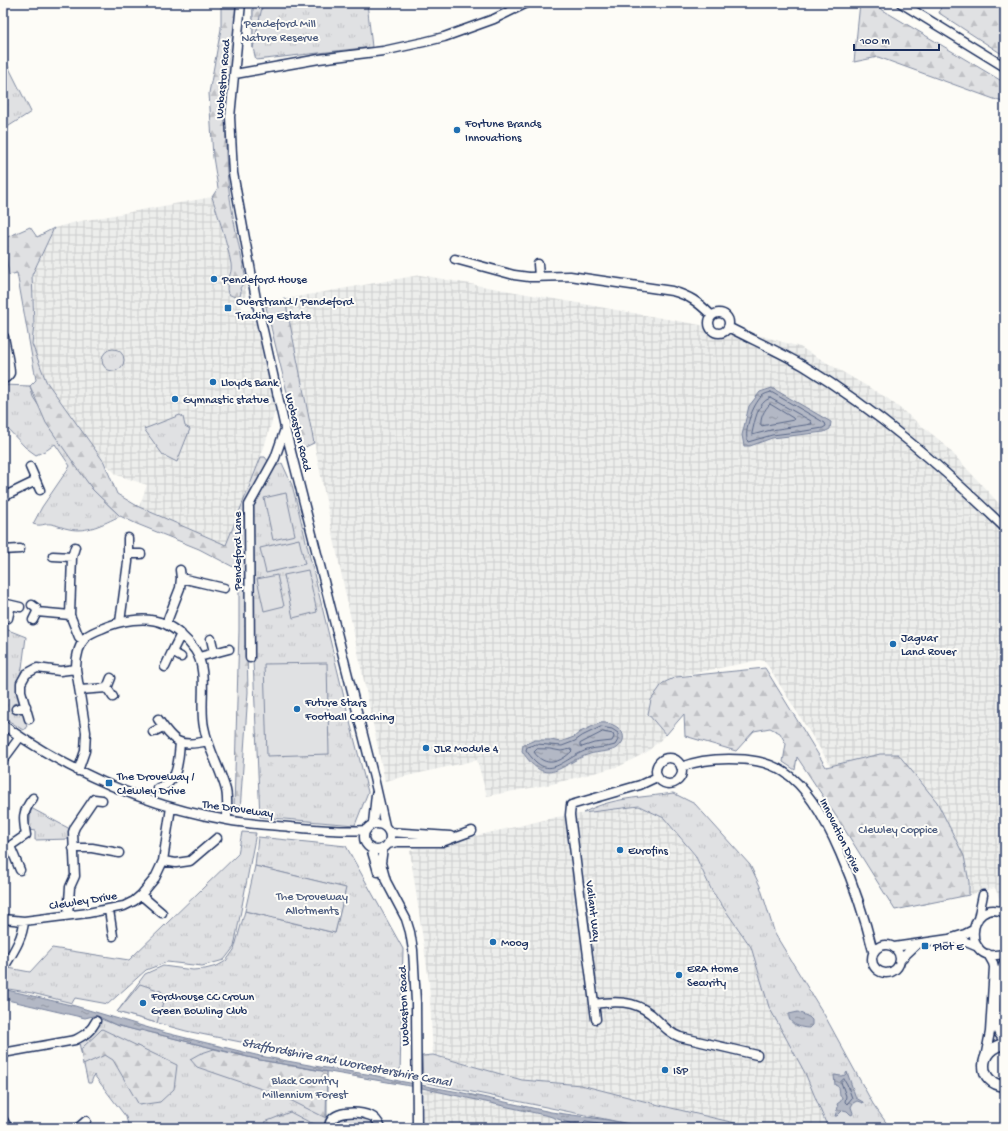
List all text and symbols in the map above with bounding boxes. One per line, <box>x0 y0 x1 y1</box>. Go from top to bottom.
park label: Pendeford Mill Nature Reserve <box>241 18 319 46</box>
scale bar <box>854 26 939 52</box>
text: 100 m <box>859 35 890 49</box>
street label: Wobaston Road <box>214 38 235 119</box>
place label: Fortune Brands Innovations <box>464 118 542 146</box>
marker: Fortune Brands Innovations <box>452 125 462 135</box>
marker: Pendeford House <box>209 274 219 284</box>
place label: Pendeford House <box>221 274 308 288</box>
place label: Overstrand / Pendeford Trading Estate <box>235 296 354 324</box>
marker: Overstrand / Pendeford Trading Estate <box>223 303 233 313</box>
marker: Lloyds Bank <box>208 377 218 387</box>
place label: Lloyds Bank <box>221 377 280 391</box>
street label: Wobaston Road <box>281 392 314 474</box>
marker: Gymnastic statue <box>170 394 180 404</box>
place label: Gymnastic statue <box>183 394 270 408</box>
street label: Pendeford Lane <box>232 511 246 591</box>
place label: Jaguar Land Rover <box>901 632 958 660</box>
marker: Jaguar Land Rover <box>888 639 898 649</box>
place label: Future Stars Football Coaching <box>304 697 395 725</box>
marker: Future Stars Football Coaching <box>292 704 302 714</box>
marker: JLR Module 4 <box>421 743 431 753</box>
place label: JLR Module 4 <box>434 743 499 757</box>
place label: The Droveway / Clewley Drive <box>116 771 195 799</box>
marker: The Droveway / Clewley Drive <box>104 778 114 788</box>
street label: Innovation Drive <box>815 796 864 876</box>
street label: The Droveway <box>200 798 274 822</box>
park label: Clewley Coppice <box>858 824 939 838</box>
marker: Eurofins <box>615 845 625 855</box>
place label: Eurofins <box>628 845 669 859</box>
street label: Valiant Way <box>581 879 603 943</box>
street label: Clewley Drive <box>48 890 119 914</box>
park label: The Droveway Allotments <box>275 891 348 919</box>
marker: Moog <box>488 937 498 947</box>
place label: Moog <box>501 937 529 951</box>
marker: Plot E <box>920 941 930 951</box>
place label: Plot E <box>932 941 964 955</box>
place label: ERA Home Security <box>687 963 739 991</box>
street label: Wobaston Road <box>397 965 413 1046</box>
marker: ERA Home Security <box>674 970 684 980</box>
place label: Fordhouse CC Crown Green Bowling Club <box>150 991 255 1019</box>
marker: Fordhouse CC Crown Green Bowling Club <box>138 998 148 1008</box>
water label: Staffordshire and Worcestershire Canal <box>241 1036 454 1091</box>
marker: ISP <box>660 1065 670 1075</box>
place label: ISP <box>673 1065 688 1079</box>
park label: Black Country Millennium Forest <box>262 1075 349 1103</box>

